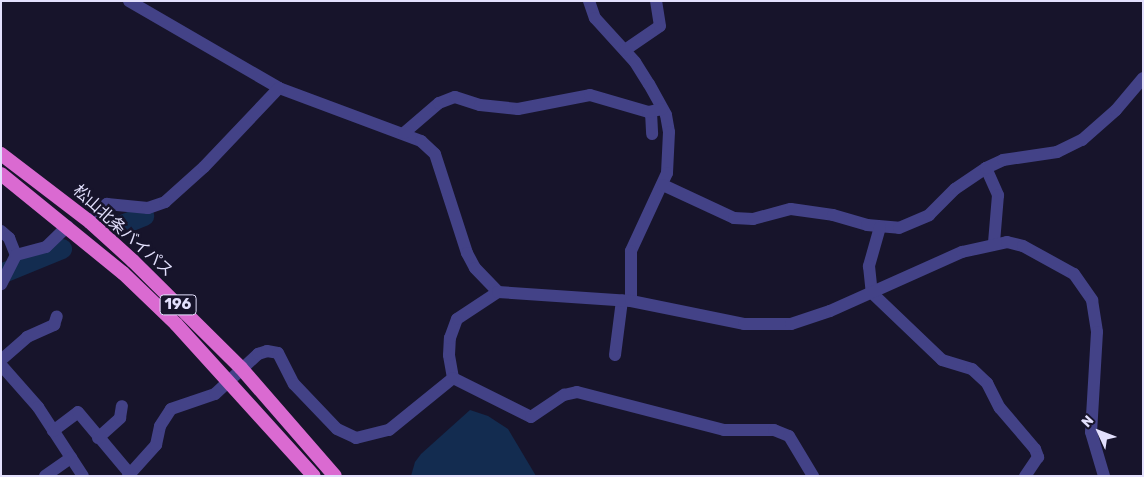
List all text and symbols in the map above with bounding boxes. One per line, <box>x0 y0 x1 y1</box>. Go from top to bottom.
street label: 松山北条バイパス <box>69 181 177 281</box>
road number: 196 <box>159 292 197 318</box>
north arrow <box>1074 407 1124 457</box>
text: N <box>1078 412 1097 431</box>

